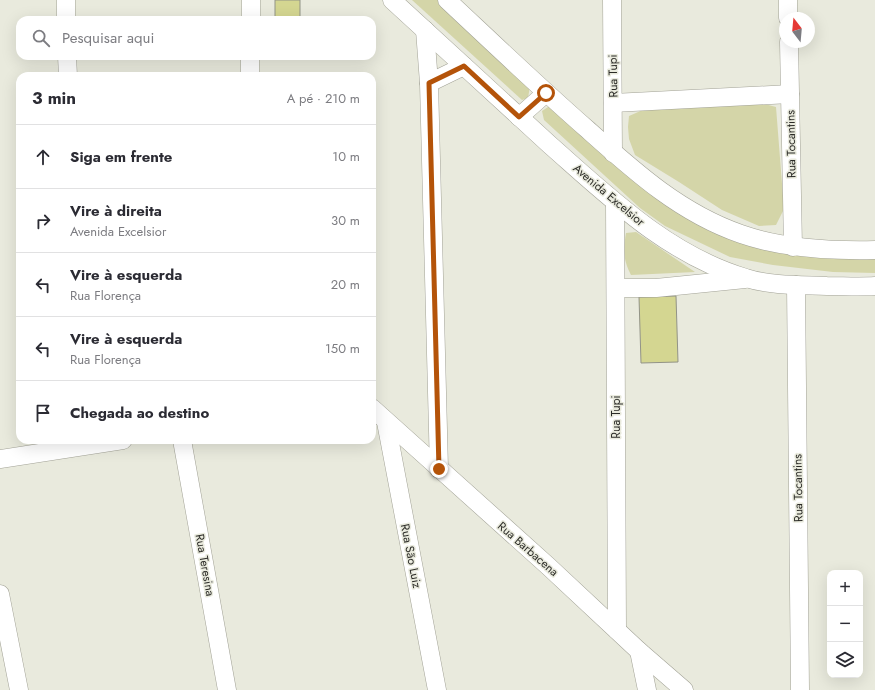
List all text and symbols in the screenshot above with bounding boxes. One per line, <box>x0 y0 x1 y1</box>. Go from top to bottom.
north arrow <box>779 12 815 48</box>
search box <box>16 16 376 60</box>
icon: search <box>30 27 52 49</box>
text: Pesquisar aqui <box>62 27 154 49</box>
street label: Rua Tupi <box>604 54 622 98</box>
route start <box>537 84 555 102</box>
text: 3 min <box>32 86 76 110</box>
text: A pé · 210 m <box>287 89 360 108</box>
street label: Rua Tocantins <box>781 110 801 178</box>
icon: ahead <box>32 146 54 168</box>
text: Siga em frente <box>70 146 172 168</box>
text: 10 m <box>332 147 360 166</box>
street label: Avenida Excelsior <box>569 160 650 231</box>
text: Vire à direita <box>70 200 162 222</box>
icon: right <box>32 210 54 232</box>
text: 30 m <box>331 211 360 230</box>
text: Avenida Excelsior <box>70 222 166 241</box>
text: Vire à esquerda <box>70 264 182 286</box>
icon: left <box>32 274 54 296</box>
text: 20 m <box>331 275 360 294</box>
text: Rua Florença <box>70 286 141 305</box>
text: Vire à esquerda <box>70 328 182 350</box>
icon: left <box>32 338 54 360</box>
text: 150 m <box>325 339 360 358</box>
text: Rua Florença <box>70 350 141 369</box>
street label: Rua Tupi <box>607 395 625 439</box>
icon: arrive <box>32 402 54 424</box>
text: Chegada ao destino <box>70 402 209 424</box>
street label: Rua Tocantins <box>788 454 808 522</box>
route end <box>430 460 448 478</box>
street label: Rua Barbacena <box>494 517 563 581</box>
street label: Rua São Luiz <box>396 522 426 590</box>
street label: Rua Teresina <box>191 532 219 598</box>
map controls <box>827 570 863 678</box>
button: + <box>827 570 863 606</box>
button: − <box>827 606 863 642</box>
button: layers <box>827 642 863 678</box>

